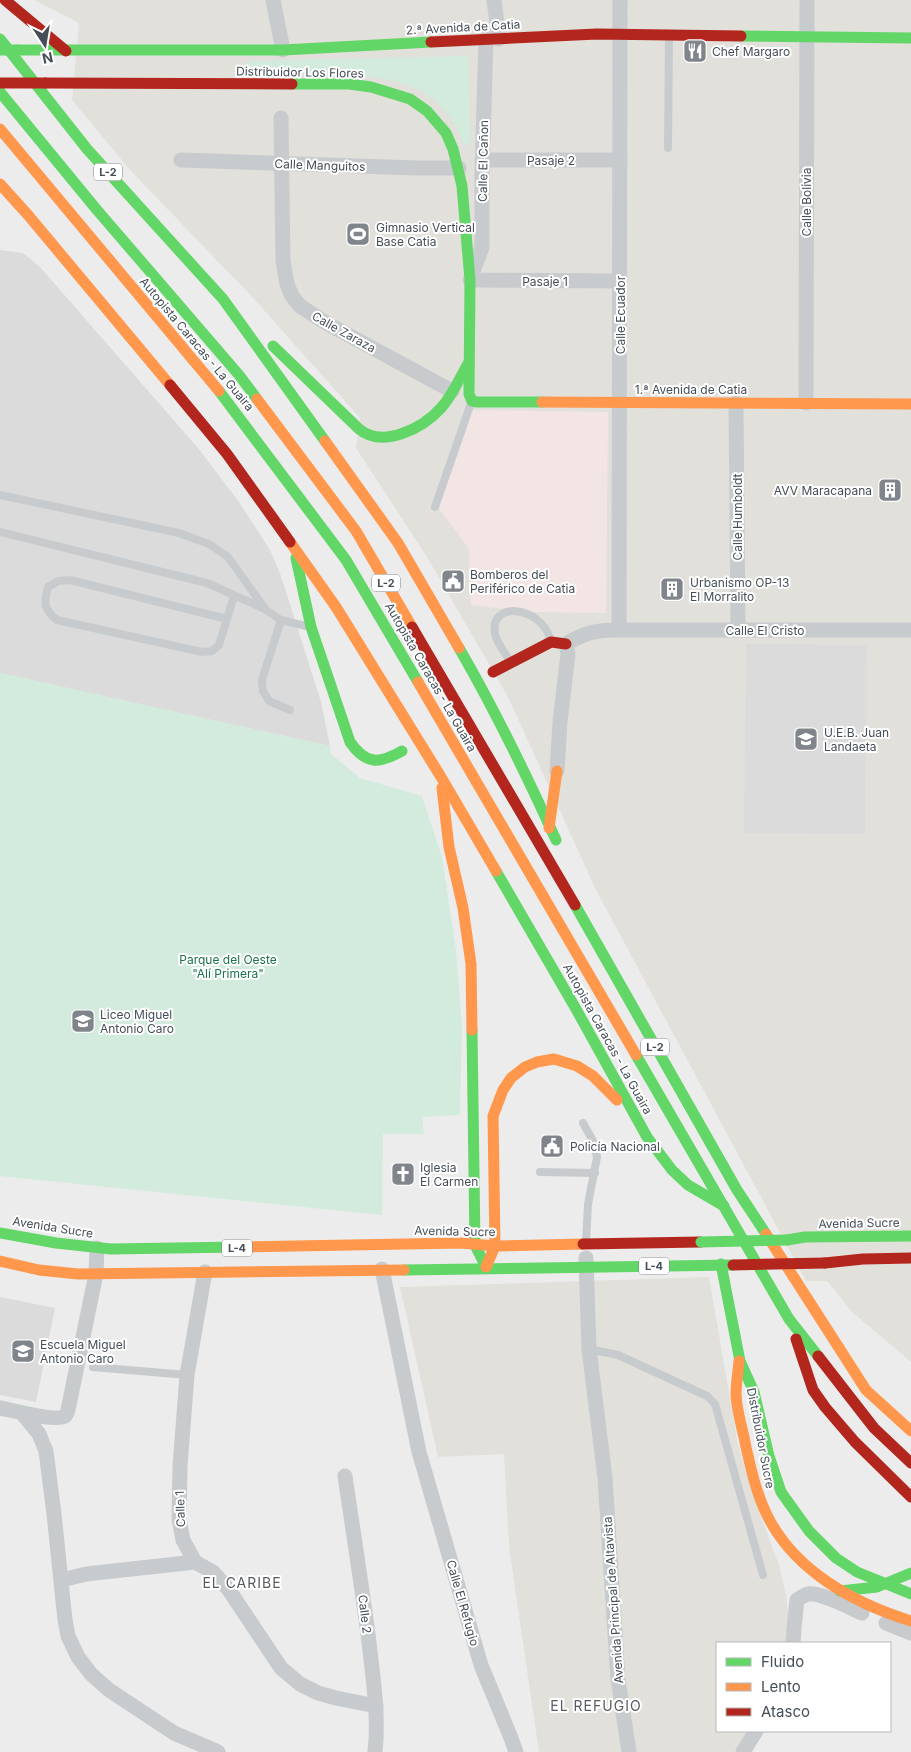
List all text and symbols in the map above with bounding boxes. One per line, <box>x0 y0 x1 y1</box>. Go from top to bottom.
street label: 2.ª Avenida de Catia <box>405 17 521 37</box>
north arrow <box>20 20 70 70</box>
restaurant icon: Chef Margaro <box>682 38 708 64</box>
place label: Chef Margaro <box>712 44 790 59</box>
text: N <box>41 49 55 68</box>
street label: Distribuidor Los Flores <box>236 63 364 81</box>
street label: Calle El Cañon <box>475 120 491 202</box>
street label: Pasaje 2 <box>527 153 575 168</box>
street label: Calle Manguitos <box>274 156 366 174</box>
road number: L-2 <box>94 163 122 180</box>
street label: Calle Bolivia <box>799 168 814 236</box>
place label: Gimnasio Vertical Base Catia <box>376 220 475 249</box>
sports icon: Gimnasio Vertical Base Catia <box>345 221 371 247</box>
street label: Autopista Caracas - La Guaira <box>137 274 257 414</box>
street label: Pasaje 1 <box>522 274 568 289</box>
street label: Calle Ecuador <box>613 275 628 354</box>
street label: Calle Zaraza <box>309 308 379 356</box>
street label: 1.ª Avenida de Catia <box>635 382 747 397</box>
street label: Calle Humboldt <box>730 473 745 561</box>
building icon: AVV Maracapana <box>877 477 903 503</box>
place label: AVV Maracapana <box>774 483 872 498</box>
place label: Bomberos del Periférico de Catia <box>470 567 575 596</box>
public building icon: Bomberos del Periférico de Catia <box>440 568 466 594</box>
road number: L-2 <box>372 574 400 592</box>
place label: Urbanismo OP-13 El Morralito <box>690 575 789 604</box>
building icon: Urbanismo OP-13 El Morralito <box>659 576 685 602</box>
street label: Autopista Caracas - La Guaira <box>382 600 480 754</box>
street label: Calle El Cristo <box>726 623 804 638</box>
place label: U.E.B. Juan Landaeta <box>824 725 889 754</box>
school or university icon: U.E.B. Juan Landaeta <box>793 726 819 752</box>
park label: Parque del Oeste "Alí Primera" <box>179 952 277 981</box>
street label: Autopista Caracas - La Guaira <box>560 961 656 1117</box>
place label: Liceo Miguel Antonio Caro <box>100 1007 174 1036</box>
school or university icon: Liceo Miguel Antonio Caro <box>70 1008 96 1034</box>
road number: L-2 <box>641 1038 669 1056</box>
public building icon: Policía Nacional <box>539 1133 565 1159</box>
place label: Policía Nacional <box>570 1139 660 1154</box>
place label: Iglesia El Carmen <box>420 1160 478 1189</box>
church icon: Iglesia El Carmen <box>390 1161 416 1187</box>
street label: Avenida Sucre <box>12 1213 94 1241</box>
street label: Avenida Sucre <box>818 1215 900 1231</box>
street label: Avenida Sucre <box>414 1223 496 1239</box>
road number: L-4 <box>222 1240 252 1256</box>
road number: L-4 <box>639 1258 669 1274</box>
place label: Escuela Miguel Antonio Caro <box>40 1337 126 1366</box>
school or university icon: Escuela Miguel Antonio Caro <box>10 1338 36 1364</box>
street label: Distribuidor Sucre <box>744 1386 778 1490</box>
street label: Calle 1 <box>172 1490 188 1528</box>
street label: Avenida Principal de Altavista <box>600 1516 626 1684</box>
street label: Calle El Refugio <box>444 1558 482 1648</box>
district label: EL CARIBE <box>202 1574 282 1591</box>
street label: Calle 2 <box>355 1594 375 1634</box>
legend <box>716 1642 891 1732</box>
text: Fluido <box>761 1652 804 1671</box>
text: Lento <box>761 1677 801 1696</box>
district label: EL REFUGIO <box>550 1697 642 1714</box>
text: Atasco <box>761 1702 810 1721</box>

